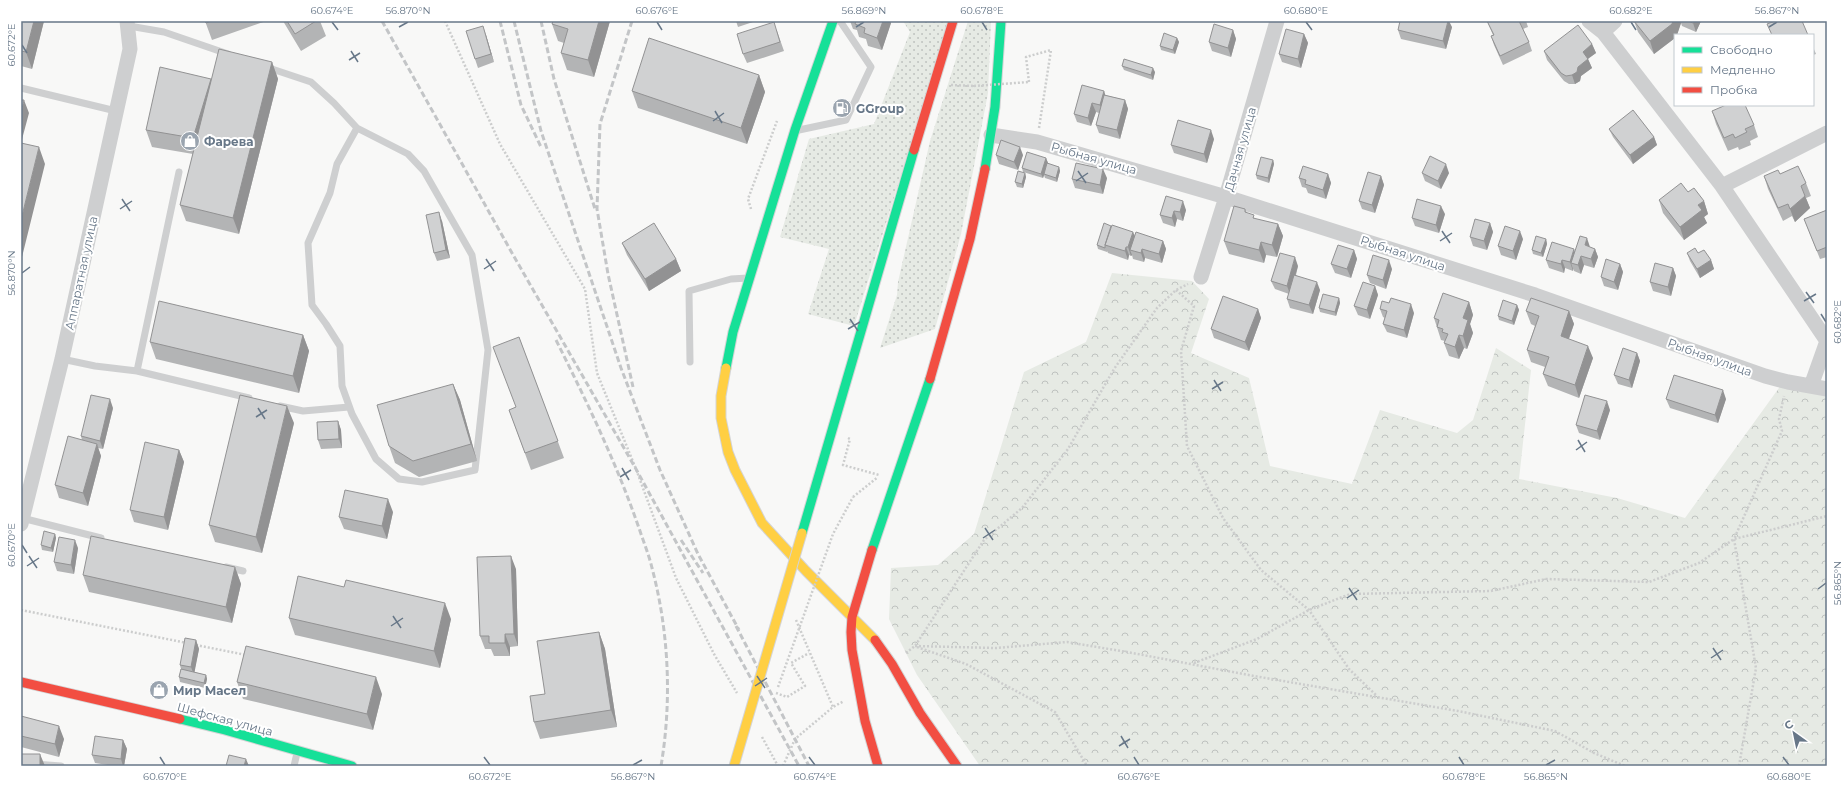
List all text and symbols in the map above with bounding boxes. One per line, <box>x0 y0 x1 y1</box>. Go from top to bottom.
text: 60.674°E <box>310 4 354 17</box>
text: 56.870°N <box>385 4 431 17</box>
text: 60.676°E <box>635 4 679 17</box>
text: 56.869°N <box>842 4 886 17</box>
text: 60.678°E <box>960 4 1004 17</box>
text: 60.680°E <box>1284 4 1329 17</box>
text: 60.682°E <box>1609 4 1653 17</box>
text: 56.867°N <box>1755 4 1799 17</box>
text: 60.672°E <box>5 23 18 67</box>
legend <box>1674 34 1814 106</box>
text: Свободно <box>1710 42 1773 57</box>
text: Медленно <box>1710 62 1776 77</box>
text: Пробка <box>1710 82 1758 97</box>
fuel station icon: GGroup <box>831 97 853 119</box>
place label: GGroup <box>856 101 904 116</box>
street label: Дачная улица <box>1221 105 1259 193</box>
shop icon: Фарева <box>179 130 201 152</box>
place label: Фарева <box>204 134 253 149</box>
street label: Рыбная улица <box>1049 139 1139 177</box>
street label: Аппаратная улица <box>62 215 100 331</box>
street label: Рыбная улица <box>1359 232 1447 274</box>
text: 56.870°N <box>5 250 18 296</box>
text: 60.682°E <box>1831 300 1844 344</box>
street label: Рыбная улица <box>1666 335 1754 379</box>
text: 60.670°E <box>5 523 18 567</box>
text: 56.865°N <box>1831 561 1844 605</box>
shop icon: Мир Масел <box>148 679 170 701</box>
place label: Мир Масел <box>173 683 246 698</box>
street label: Шефская улица <box>176 699 274 739</box>
north arrow <box>1774 713 1814 753</box>
text: С <box>1781 717 1796 733</box>
text: 60.670°E <box>143 770 187 783</box>
text: 60.672°E <box>468 770 512 783</box>
text: 56.867°N <box>611 770 655 783</box>
text: 60.674°E <box>793 770 837 783</box>
text: 60.676°E <box>1117 770 1161 783</box>
text: 60.678°E <box>1442 770 1486 783</box>
text: 56.865°N <box>1524 770 1568 783</box>
text: 60.680°E <box>1767 770 1812 783</box>

